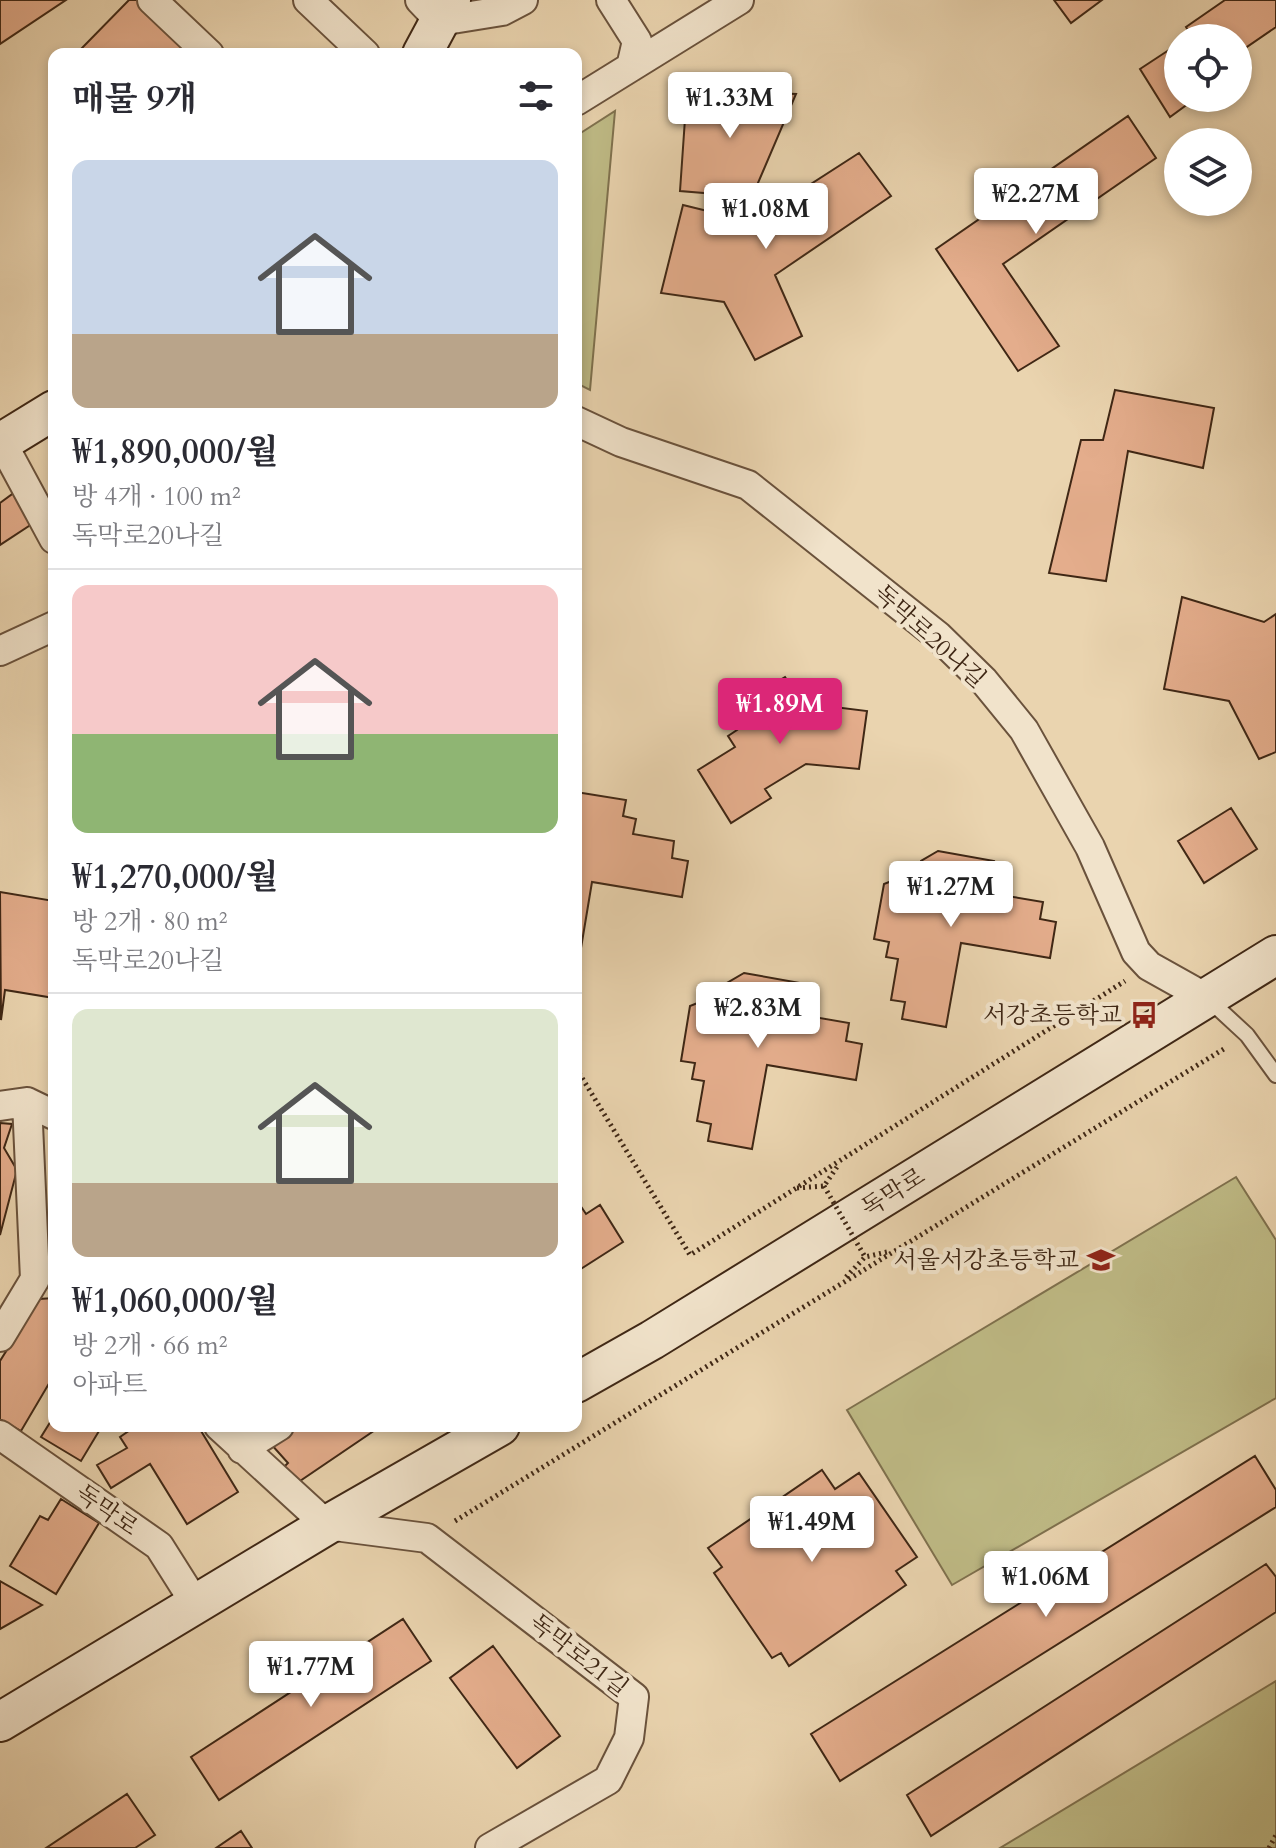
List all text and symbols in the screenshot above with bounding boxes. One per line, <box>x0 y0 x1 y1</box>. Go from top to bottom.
map controls <box>1164 24 1252 216</box>
button: locate <box>1164 24 1252 112</box>
pin: ₩1.33M <box>665 72 795 140</box>
icon: filters <box>514 74 558 118</box>
text: 매물 9개 <box>72 76 197 122</box>
text: ₩1.33M <box>686 80 774 115</box>
button: layers <box>1164 128 1252 216</box>
pin: ₩2.27M <box>971 168 1101 236</box>
text: ₩2.27M <box>992 176 1080 211</box>
pin: ₩1.08M <box>701 183 831 251</box>
text: ₩1.08M <box>722 191 810 226</box>
icon: home <box>243 212 387 356</box>
text: ₩1,890,000/월 <box>72 429 279 475</box>
text: 방 4개 · 100 m² <box>72 479 241 514</box>
text: 독막로20나길 <box>72 518 224 553</box>
street label: 독막로20나길 <box>866 577 993 696</box>
icon: home <box>243 637 387 781</box>
pin: ₩1.89M <box>715 678 845 746</box>
text: ₩1.89M <box>736 686 824 721</box>
text: ₩1,270,000/월 <box>72 854 279 900</box>
pin: ₩1.27M <box>886 861 1016 929</box>
text: ₩1.27M <box>907 869 995 904</box>
text: 방 2개 · 80 m² <box>72 904 227 939</box>
text: 독막로20나길 <box>72 943 224 978</box>
pin: ₩2.83M <box>693 982 823 1050</box>
text: ₩2.83M <box>714 990 802 1025</box>
place label: 서강초등학교 <box>983 999 1122 1032</box>
bus stop icon: 서강초등학교 <box>1129 1000 1159 1030</box>
icon: home <box>243 1061 387 1205</box>
street label: 독막로 <box>855 1160 932 1225</box>
place label: 서울서강초등학교 <box>894 1244 1079 1277</box>
school or university icon: 서울서강초등학교 <box>1086 1245 1116 1275</box>
text: ₩1,060,000/월 <box>72 1278 279 1324</box>
text: 방 2개 · 66 m² <box>72 1328 227 1363</box>
text: 아파트 <box>72 1367 147 1402</box>
street label: 독막로 <box>69 1477 145 1544</box>
pin: ₩1.49M <box>747 1496 877 1564</box>
text: ₩1.49M <box>768 1504 856 1539</box>
pin: ₩1.06M <box>981 1551 1111 1619</box>
text: ₩1.06M <box>1002 1559 1090 1594</box>
street label: 독막로21길 <box>522 1606 635 1705</box>
pin: ₩1.77M <box>246 1641 376 1709</box>
text: ₩1.77M <box>267 1649 355 1684</box>

